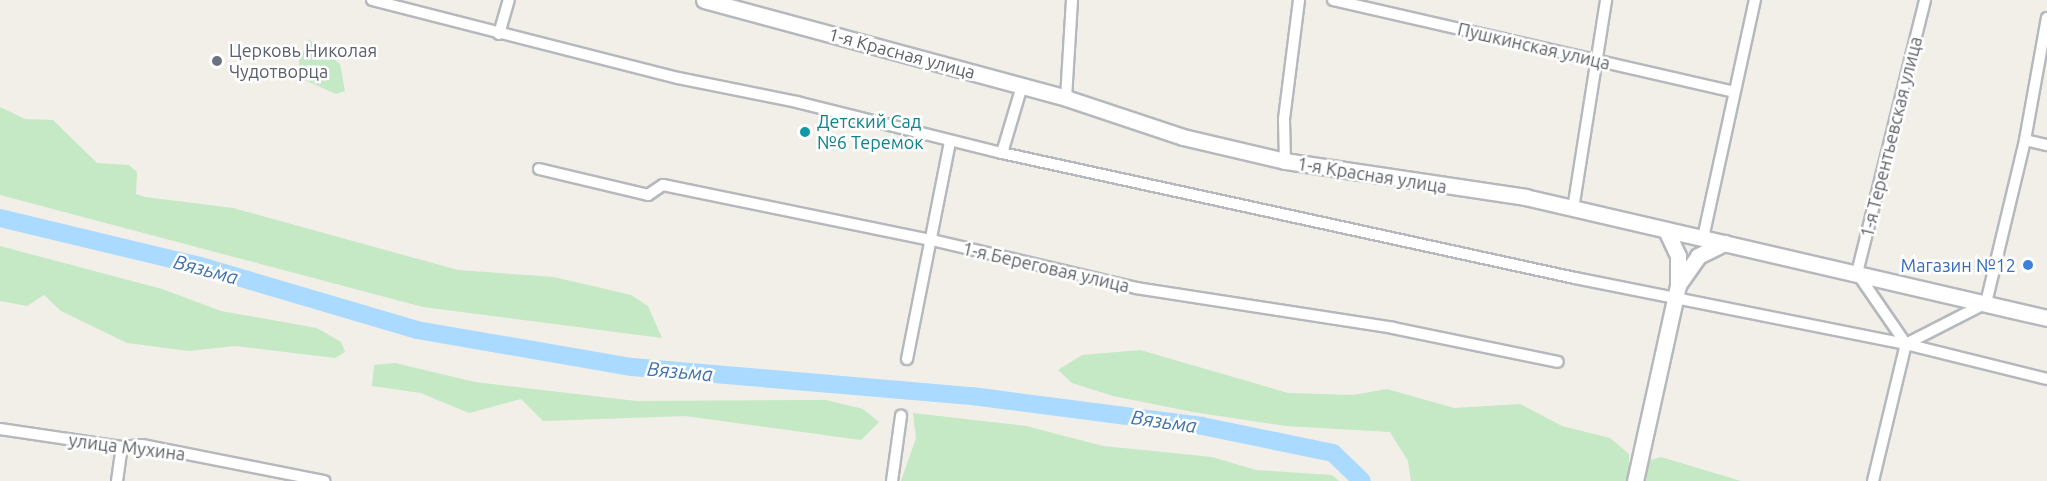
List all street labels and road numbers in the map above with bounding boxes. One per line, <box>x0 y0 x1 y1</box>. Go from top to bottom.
street label: Пушкинская улица <box>1456 18 1612 74</box>
street label: 1-я Красная улица <box>826 23 978 83</box>
street label: 1-я Терентьевская улица <box>1856 34 1926 240</box>
street label: 1-я Красная улица <box>1296 153 1448 197</box>
street label: 1-я Береговая улица <box>960 237 1132 297</box>
street label: улица Мухина <box>67 429 187 465</box>

